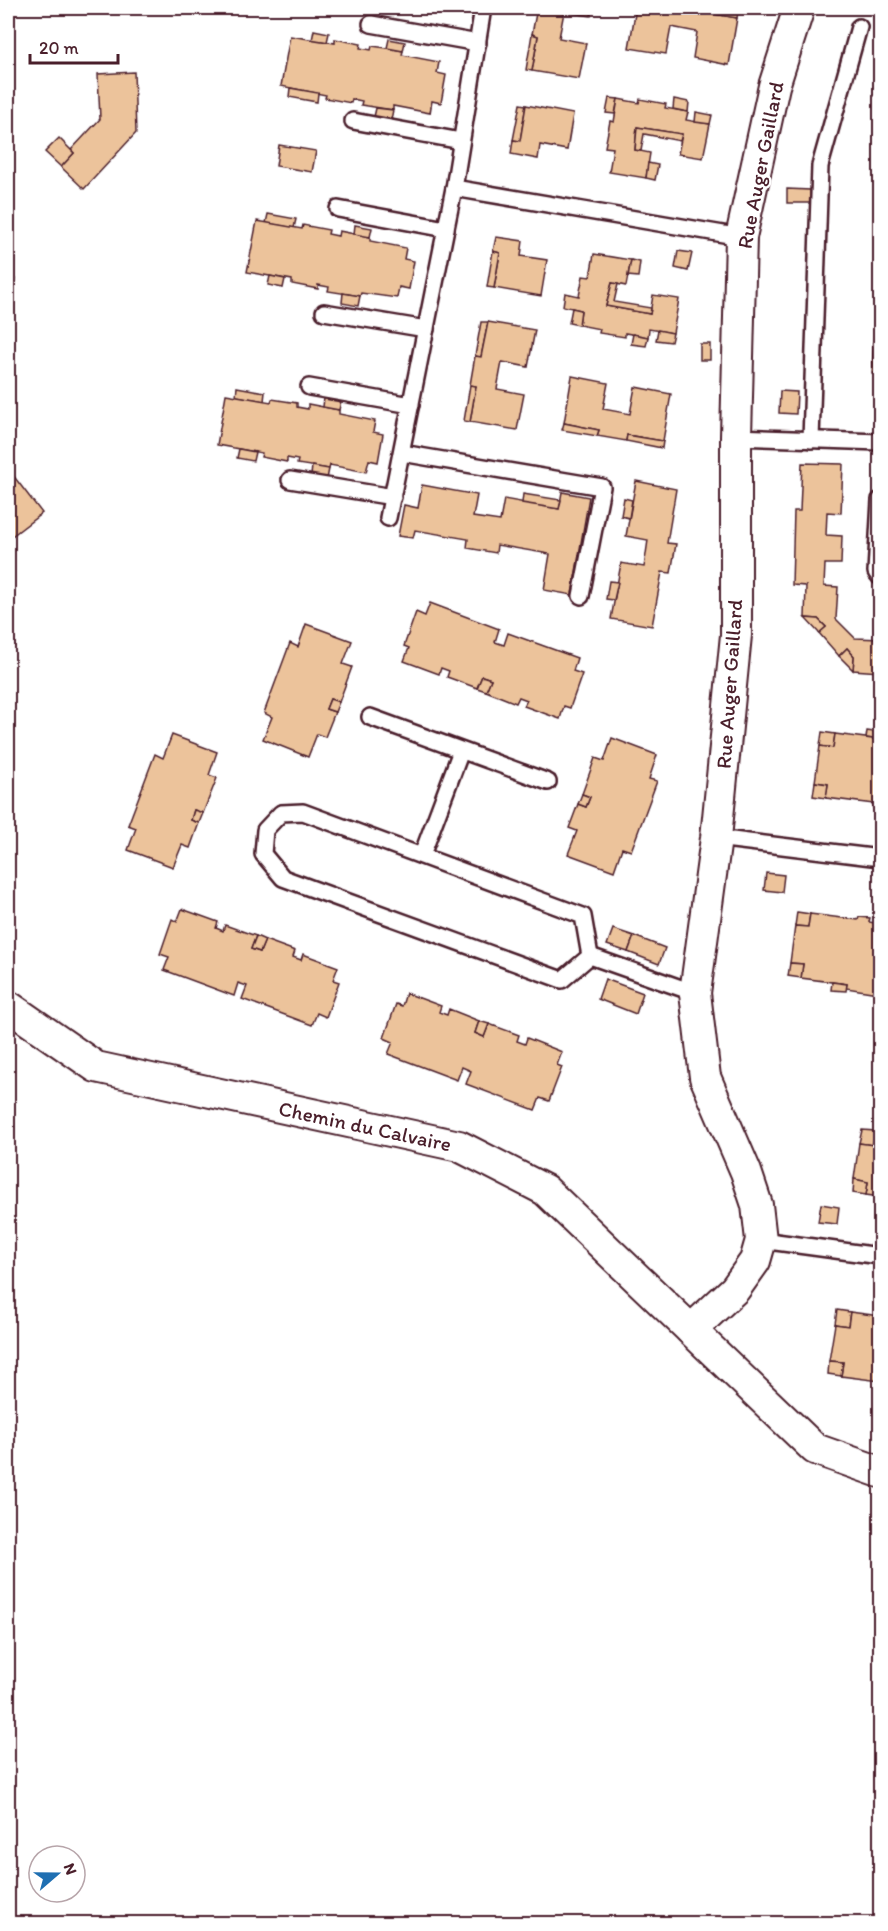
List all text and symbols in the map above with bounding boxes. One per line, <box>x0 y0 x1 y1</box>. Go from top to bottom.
scale bar <box>30 27 118 65</box>
text: 20 m <box>39 37 79 59</box>
street label: Rue Auger Gaillard <box>732 79 789 251</box>
street label: Rue Auger Gaillard <box>711 598 747 770</box>
street label: Chemin du Calvaire <box>276 1095 454 1157</box>
north arrow <box>27 1844 87 1904</box>
text: N <box>60 1861 81 1877</box>

